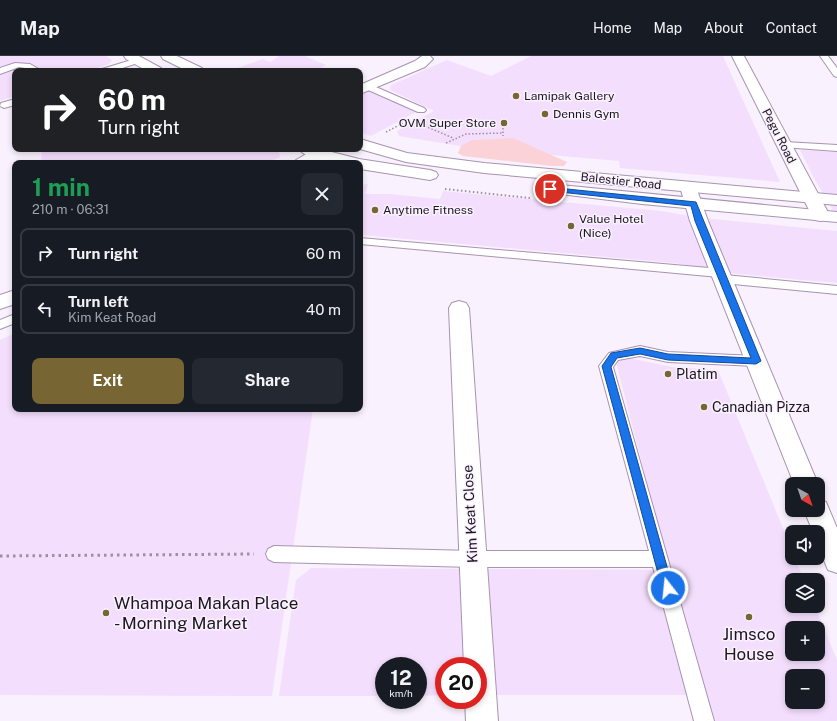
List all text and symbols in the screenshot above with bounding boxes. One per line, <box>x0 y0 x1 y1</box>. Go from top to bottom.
text: Map <box>20 17 60 39</box>
text: Home <box>593 20 632 36</box>
text: Map <box>654 20 682 36</box>
text: About <box>704 20 744 36</box>
text: Contact <box>766 20 817 36</box>
text: 60 m <box>98 83 166 116</box>
icon: right <box>32 84 84 136</box>
place label: Lamipak Gallery <box>524 89 615 103</box>
marker: Lamipak Gallery <box>511 91 521 101</box>
street label: Pegu Road <box>759 106 799 166</box>
place label: Dennis Gym <box>553 107 619 121</box>
marker: Dennis Gym <box>540 109 550 119</box>
place label: OVM Super Store <box>399 116 496 130</box>
text: Turn right <box>98 117 180 138</box>
marker: OVM Super Store <box>499 118 509 128</box>
street label: Balestier Road <box>580 170 662 192</box>
pin <box>533 172 567 206</box>
text: 1 min <box>32 173 90 201</box>
button: close <box>301 173 343 215</box>
icon: arrive <box>539 178 561 200</box>
text: 210 m · 06:31 <box>32 202 109 217</box>
place label: Anytime Fitness <box>383 203 473 217</box>
marker: Anytime Fitness <box>370 205 380 215</box>
place label: Value Hotel (Nice) <box>579 212 644 240</box>
marker: Value Hotel (Nice) <box>566 221 576 231</box>
icon: right <box>34 242 56 264</box>
text: Turn right <box>68 245 138 262</box>
text: 60 m <box>306 245 341 262</box>
text: Turn left <box>68 293 129 310</box>
icon: left <box>34 298 56 320</box>
text: 40 m <box>306 301 341 318</box>
text: Kim Keat Road <box>68 310 156 325</box>
button: Exit <box>32 358 184 404</box>
button: Share <box>192 358 343 404</box>
place label: Platim <box>676 366 718 382</box>
marker: Platim <box>663 369 673 379</box>
place label: Canadian Pizza <box>712 399 810 415</box>
marker: Canadian Pizza <box>699 402 709 412</box>
street label: Kim Keat Close <box>459 464 481 564</box>
north arrow <box>785 477 825 517</box>
map controls <box>785 477 825 709</box>
button: sound <box>785 525 825 565</box>
position arrow <box>647 567 689 609</box>
button: layers <box>785 573 825 613</box>
place label: Whampoa Makan Place - Morning Market <box>114 593 298 633</box>
marker: Whampoa Makan Place - Morning Market <box>101 608 111 618</box>
marker: Jimsco House <box>744 612 754 622</box>
button: + <box>785 621 825 661</box>
place label: Jimsco House <box>723 624 775 664</box>
speed limit sign: 20 <box>435 657 487 709</box>
text: 12 <box>390 666 412 690</box>
button: − <box>785 669 825 709</box>
text: km/h <box>389 687 413 699</box>

